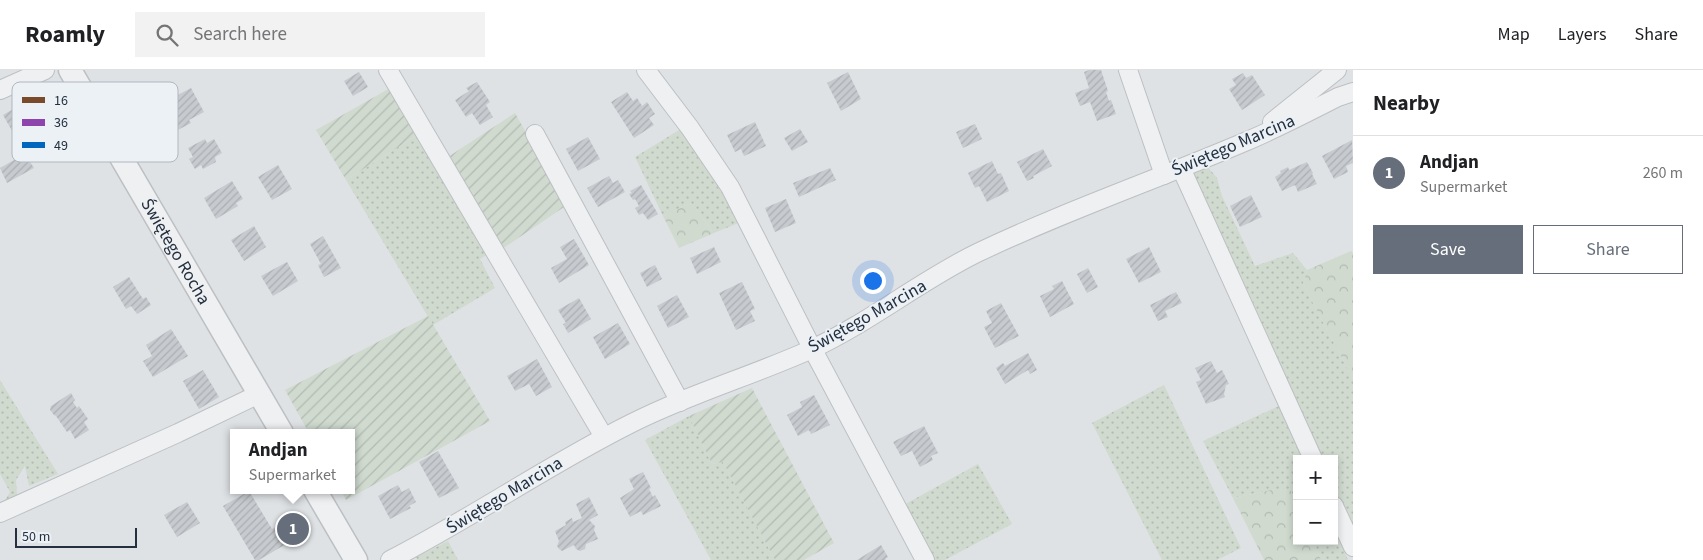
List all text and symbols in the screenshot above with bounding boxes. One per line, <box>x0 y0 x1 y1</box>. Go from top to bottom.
search box <box>135 12 485 57</box>
text: Roamly <box>25 17 105 52</box>
icon: search <box>153 21 181 49</box>
text: Search here <box>193 21 287 48</box>
text: Map <box>1498 22 1530 47</box>
text: Layers <box>1558 22 1607 47</box>
text: Share <box>1635 22 1678 47</box>
legend <box>12 82 178 162</box>
text: Nearby <box>1373 88 1440 118</box>
text: 16 <box>54 91 68 111</box>
street label: Świętego Marcina <box>1167 108 1299 183</box>
text: 36 <box>54 113 68 133</box>
text: 49 <box>54 136 68 156</box>
text: Andjan <box>1420 149 1479 176</box>
text: 1 <box>1385 162 1393 184</box>
text: 260 m <box>1643 162 1683 184</box>
text: Supermarket <box>1420 176 1507 198</box>
street label: Świętego Rocha <box>135 194 216 309</box>
button: Save <box>1373 225 1523 274</box>
button: Share <box>1533 225 1683 274</box>
your location <box>860 268 886 294</box>
street label: Świętego Marcina <box>803 273 931 359</box>
popup <box>230 429 355 494</box>
text: Andjan <box>249 437 308 464</box>
street label: Świętego Marcina <box>441 451 567 540</box>
map controls <box>1293 455 1338 545</box>
button: + <box>1293 455 1338 500</box>
text: Supermarket <box>249 464 336 486</box>
button: − <box>1293 500 1338 545</box>
pin: 1 <box>277 510 309 548</box>
scale bar <box>15 525 138 548</box>
text: 50 m <box>22 527 50 547</box>

